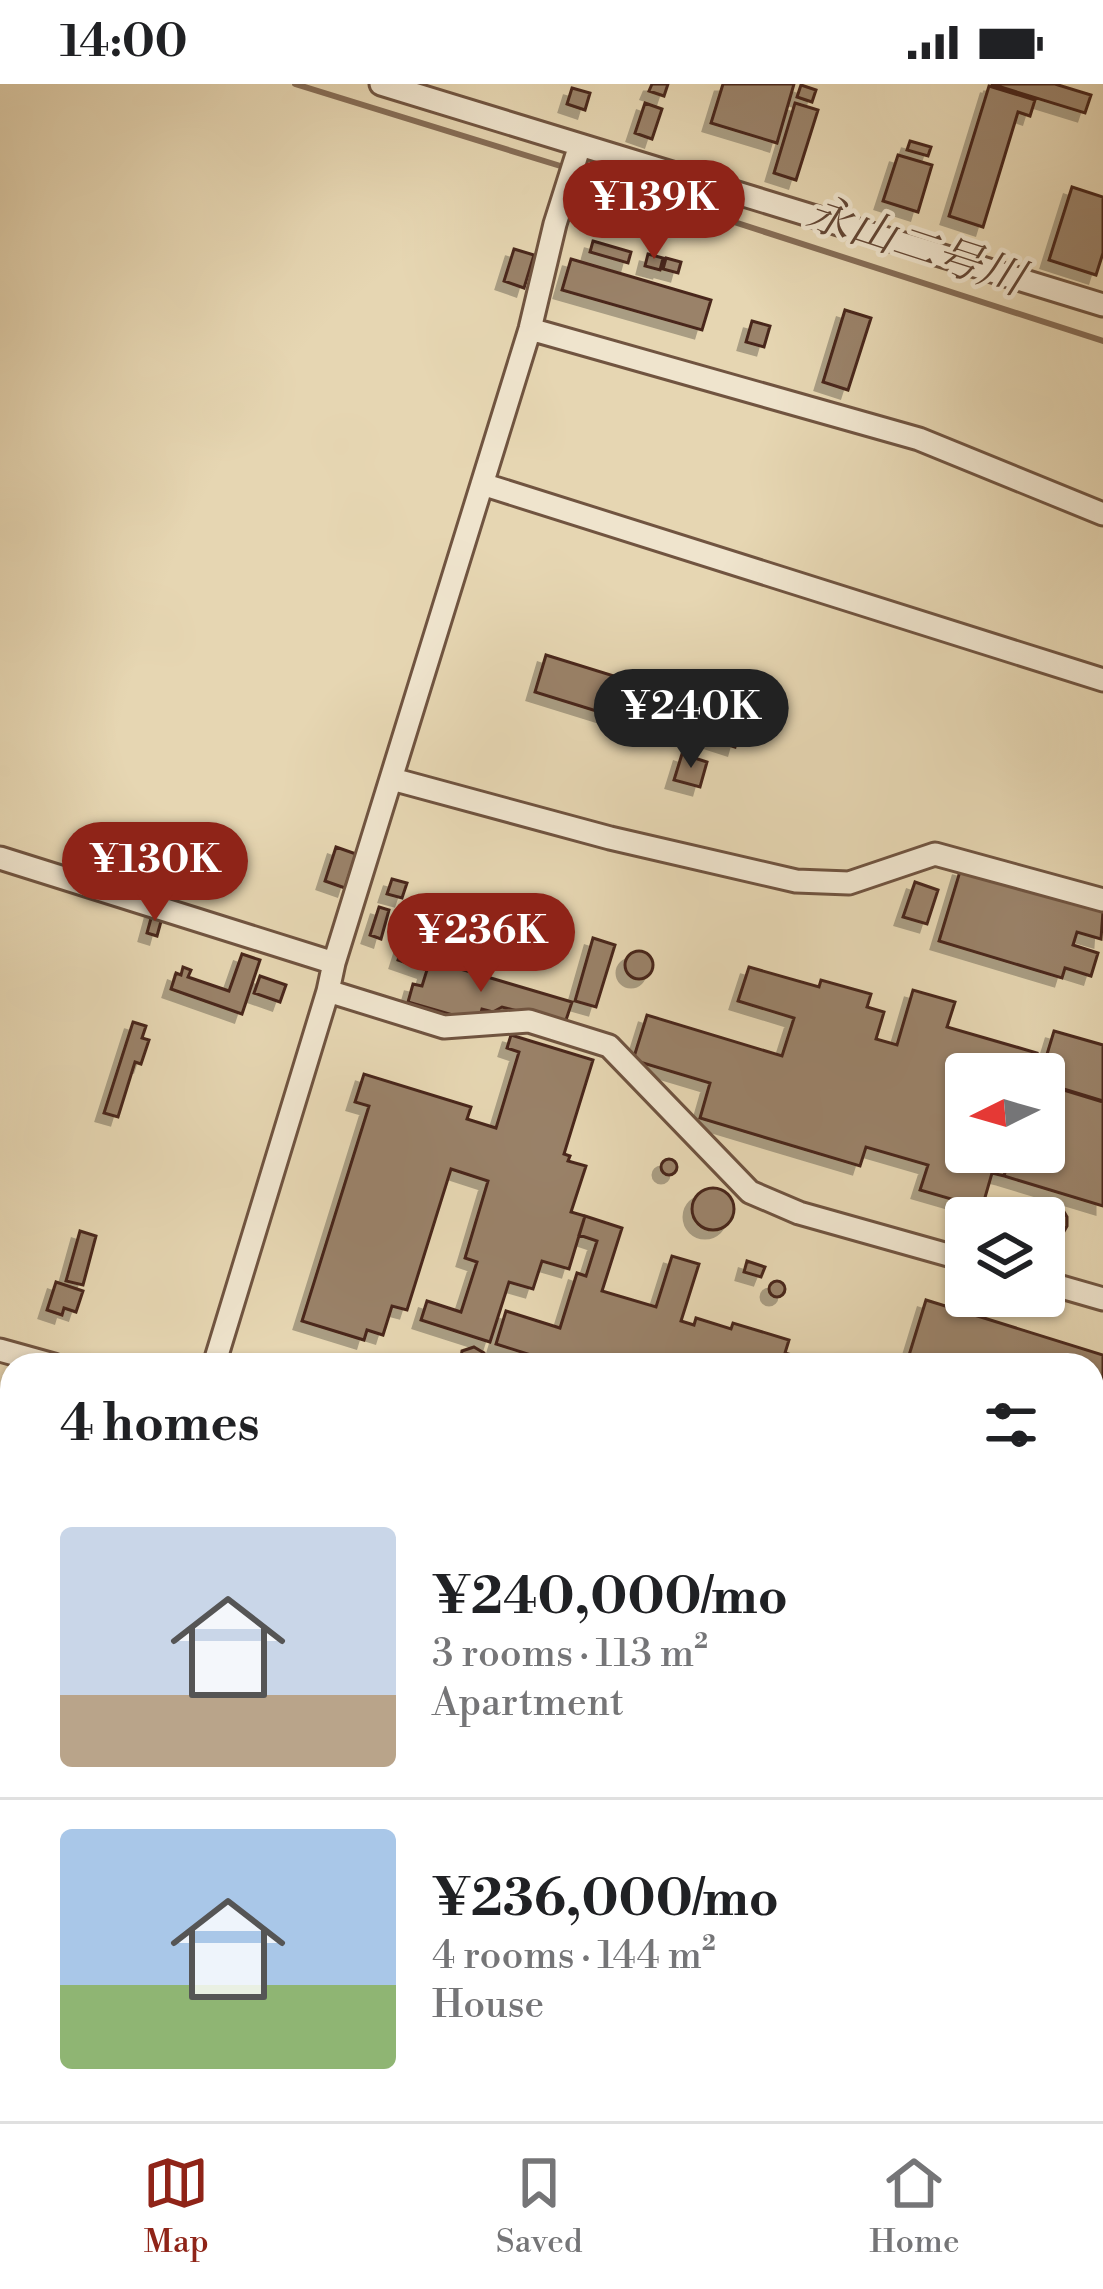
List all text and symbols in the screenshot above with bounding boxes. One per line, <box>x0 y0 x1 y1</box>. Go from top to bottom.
text: 14:00 <box>60 14 188 71</box>
pin: ¥139K <box>570 160 738 262</box>
text: ¥139K <box>590 174 718 223</box>
water label: 永山二号川 <box>799 185 1036 310</box>
pin: ¥240K <box>607 669 775 771</box>
text: ¥240K <box>621 683 761 732</box>
pin: ¥130K <box>71 822 239 924</box>
text: ¥130K <box>89 836 221 885</box>
pin: ¥236K <box>397 893 565 995</box>
text: ¥236K <box>414 907 548 956</box>
north arrow <box>945 1053 1065 1173</box>
map controls <box>945 1053 1065 1317</box>
button: layers <box>945 1197 1065 1317</box>
icon: filters <box>978 1392 1044 1458</box>
text: 4 homes <box>60 1393 260 1457</box>
text: ¥240,000/mo <box>432 1566 788 1630</box>
icon: home <box>156 1575 300 1719</box>
text: 3 rooms · 113 m² <box>432 1630 708 1679</box>
text: Apartment <box>432 1679 624 1728</box>
text: ¥236,000/mo <box>432 1868 779 1932</box>
icon: home <box>156 1877 300 2021</box>
text: 4 rooms · 144 m² <box>432 1932 716 1981</box>
text: House <box>432 1981 544 2030</box>
tab: Map <box>143 2150 209 2263</box>
tab: Saved <box>496 2150 583 2263</box>
tab: Home <box>869 2150 960 2263</box>

